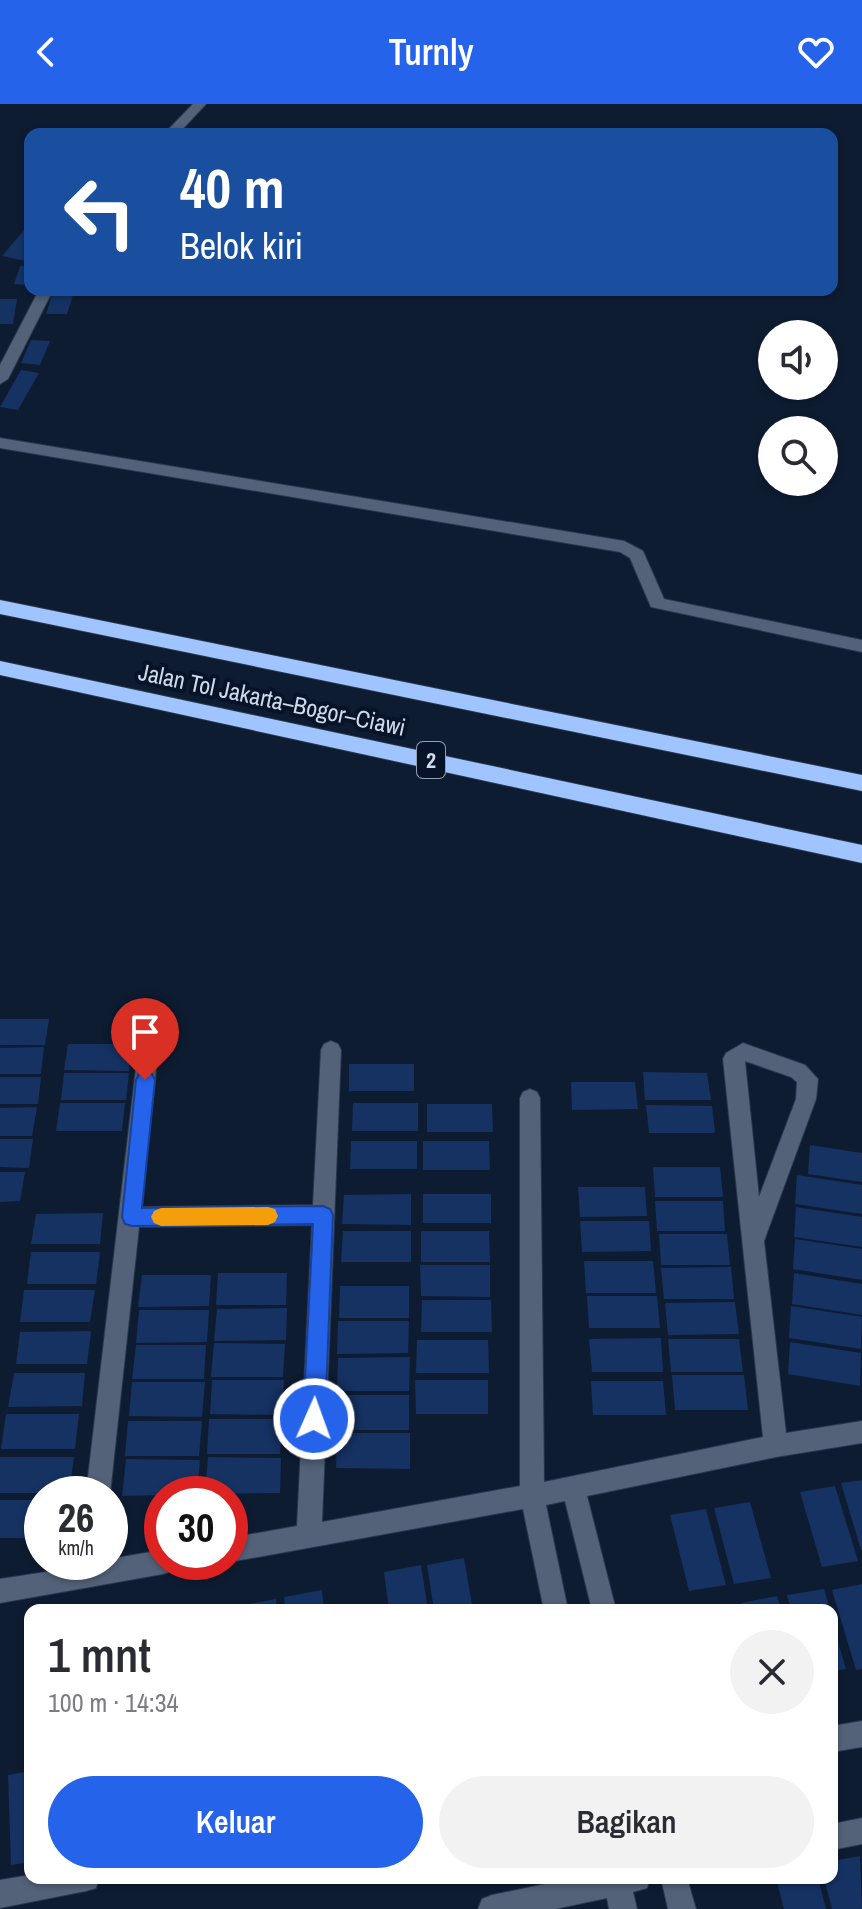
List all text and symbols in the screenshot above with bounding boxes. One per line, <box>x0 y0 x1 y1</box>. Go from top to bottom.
text: Turnly <box>388 28 474 76</box>
icon: back <box>24 30 68 74</box>
icon: heart <box>794 30 838 74</box>
text: 40 m <box>180 150 285 225</box>
icon: left <box>48 160 152 264</box>
text: Belok kiri <box>180 222 303 270</box>
map controls <box>758 320 838 496</box>
button: sound <box>758 320 838 400</box>
button: search <box>758 416 838 496</box>
street label: Jalan Tol Jakarta–Bogor–Ciawi <box>136 655 409 743</box>
road number: 2 <box>417 742 445 778</box>
pin <box>111 998 179 1080</box>
icon: arrive <box>123 1010 167 1054</box>
position arrow <box>272 1377 356 1461</box>
speed limit sign: 30 <box>144 1476 248 1580</box>
text: 26 <box>58 1491 94 1544</box>
text: km/h <box>58 1534 94 1561</box>
text: 1 mnt <box>48 1622 151 1687</box>
button: close <box>730 1630 814 1714</box>
text: 100 m · 14:34 <box>48 1685 178 1720</box>
button: Keluar <box>48 1776 423 1868</box>
button: Bagikan <box>439 1776 814 1868</box>

